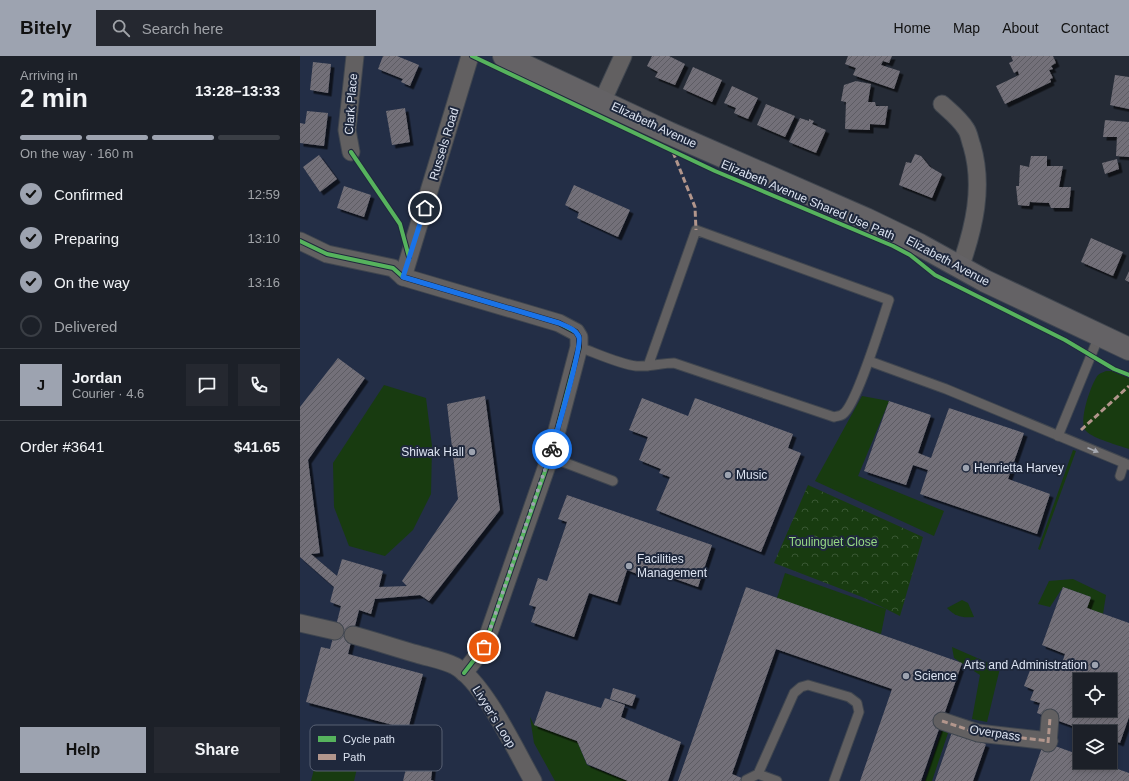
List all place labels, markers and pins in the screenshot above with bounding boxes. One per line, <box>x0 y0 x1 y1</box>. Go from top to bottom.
pin <box>408 191 442 225</box>
place label: Shiwak Hall <box>401 445 464 459</box>
marker: Shiwak Hall <box>467 447 477 457</box>
place label: Henrietta Harvey <box>974 461 1064 475</box>
marker: Henrietta Harvey <box>961 463 971 473</box>
place label: Music <box>736 468 767 482</box>
marker: Music <box>723 470 733 480</box>
place label: Facilities Management <box>637 552 708 580</box>
marker: Facilities Management <box>624 561 634 571</box>
pin <box>467 630 501 664</box>
place label: Arts and Administration <box>964 658 1087 672</box>
marker: Arts and Administration <box>1090 660 1100 670</box>
place label: Science <box>914 669 957 683</box>
marker: Science <box>901 671 911 681</box>

